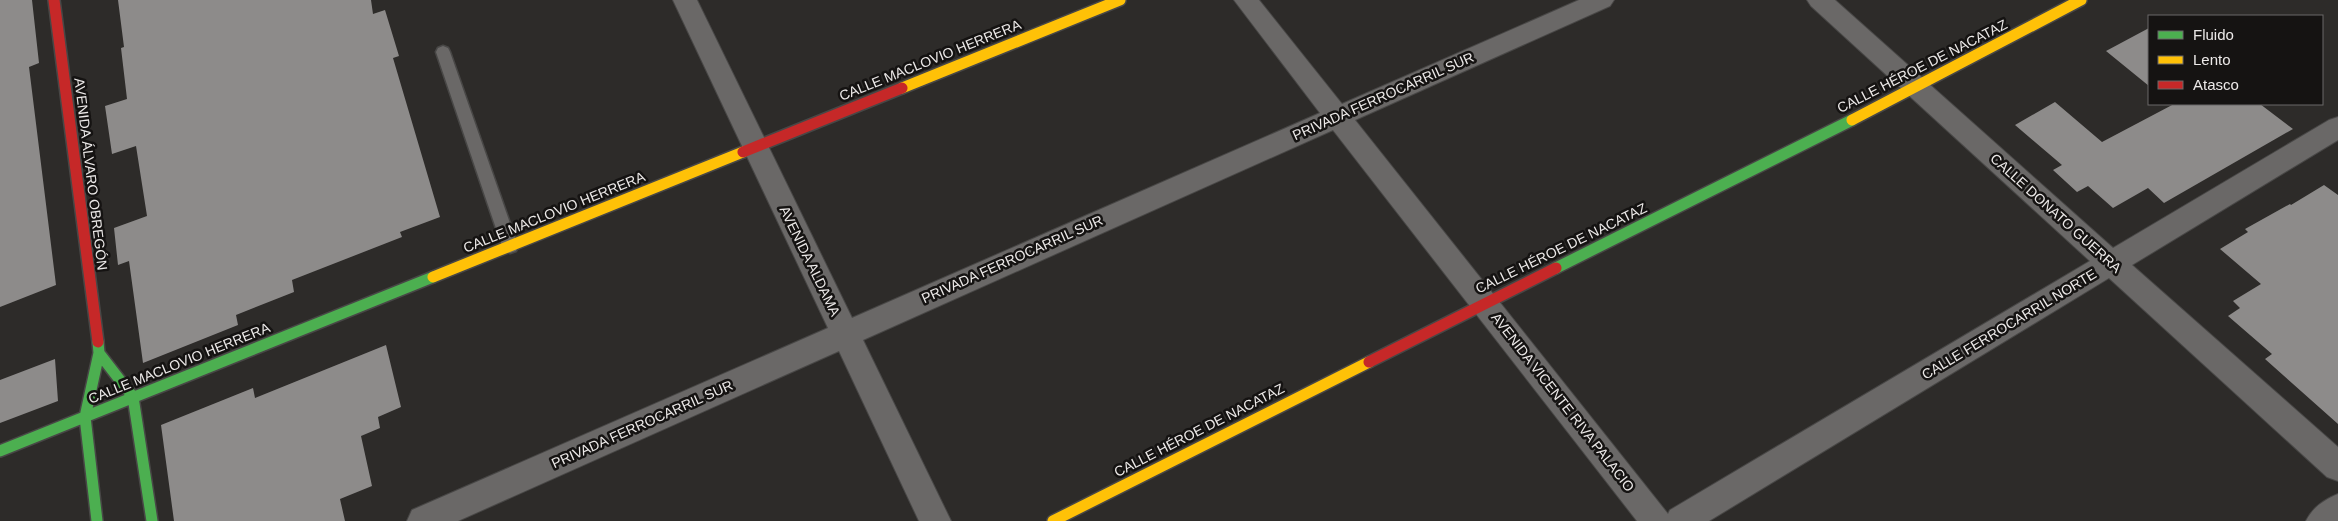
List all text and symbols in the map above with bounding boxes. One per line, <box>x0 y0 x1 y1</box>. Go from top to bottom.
legend <box>2148 15 2323 105</box>
street label: CALLE MACLOVIO HERRERA <box>837 16 1024 104</box>
street label: CALLE HÉROE DE NACATAZ <box>1834 16 2010 116</box>
text: Fluido <box>2193 26 2234 43</box>
street label: PRIVADA FERROCARRIL SUR <box>1290 49 1476 143</box>
text: Lento <box>2193 51 2231 68</box>
text: Atasco <box>2193 76 2239 93</box>
street label: AVENIDA ÁLVARO OBREGÓN <box>71 77 111 271</box>
street label: CALLE DONATO GUERRA <box>1987 150 2125 276</box>
street label: CALLE MACLOVIO HERRERA <box>461 168 648 256</box>
street label: CALLE HÉROE DE NACATAZ <box>1473 199 1650 297</box>
street label: AVENIDA ALDAMA <box>776 203 844 319</box>
street label: PRIVADA FERROCARRIL SUR <box>919 212 1105 306</box>
street label: CALLE FERROCARRIL NORTE <box>1919 265 2099 383</box>
street label: AVENIDA VICENTE RIVA PALACIO <box>1488 309 1638 495</box>
street label: CALLE MACLOVIO HERRERA <box>86 319 273 407</box>
street label: PRIVADA FERROCARRIL SUR <box>549 377 735 471</box>
street label: CALLE HÉROE DE NACATAZ <box>1111 380 1287 480</box>

